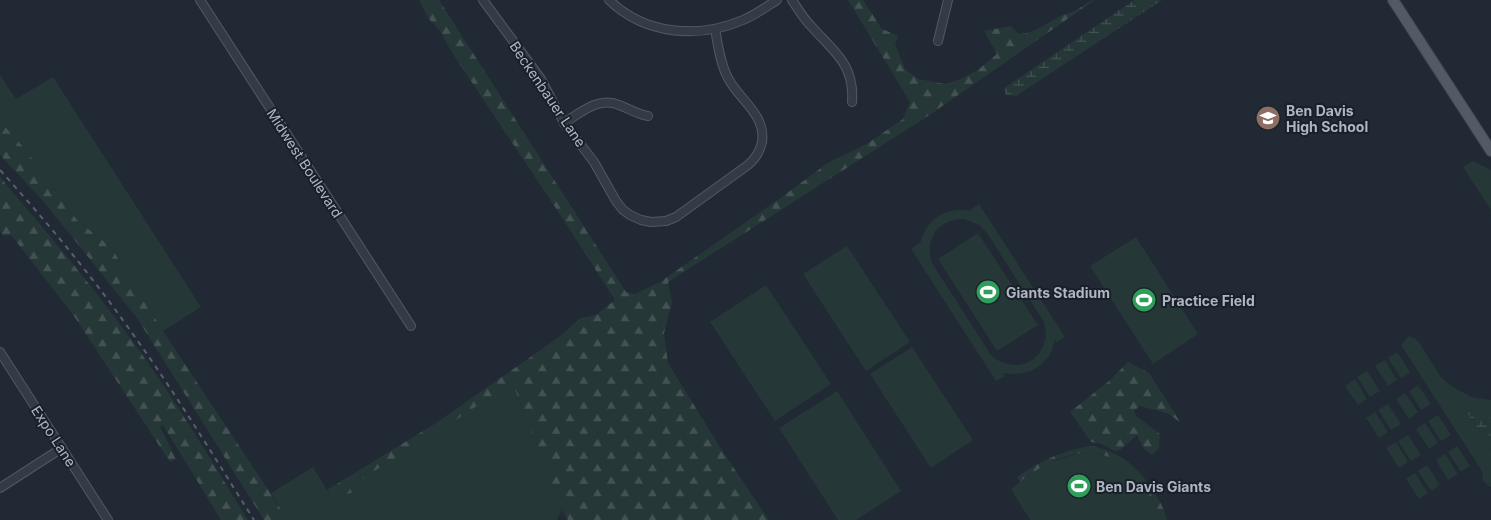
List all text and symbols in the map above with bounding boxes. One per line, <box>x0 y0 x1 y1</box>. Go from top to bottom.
street label: Beckenbauer Lane <box>506 38 590 150</box>
place label: Ben Davis High School <box>1286 102 1368 135</box>
street label: Midwest Boulevard <box>263 105 347 221</box>
school or university icon: Ben Davis High School <box>1255 105 1281 131</box>
sports icon: Giants Stadium <box>975 279 1001 305</box>
place label: Giants Stadium <box>1006 284 1110 301</box>
sports icon: Practice Field <box>1131 287 1157 313</box>
place label: Practice Field <box>1162 292 1255 309</box>
street label: Expo Lane <box>28 402 80 470</box>
sports icon: Ben Davis Giants <box>1066 473 1092 499</box>
place label: Ben Davis Giants <box>1096 478 1211 495</box>

